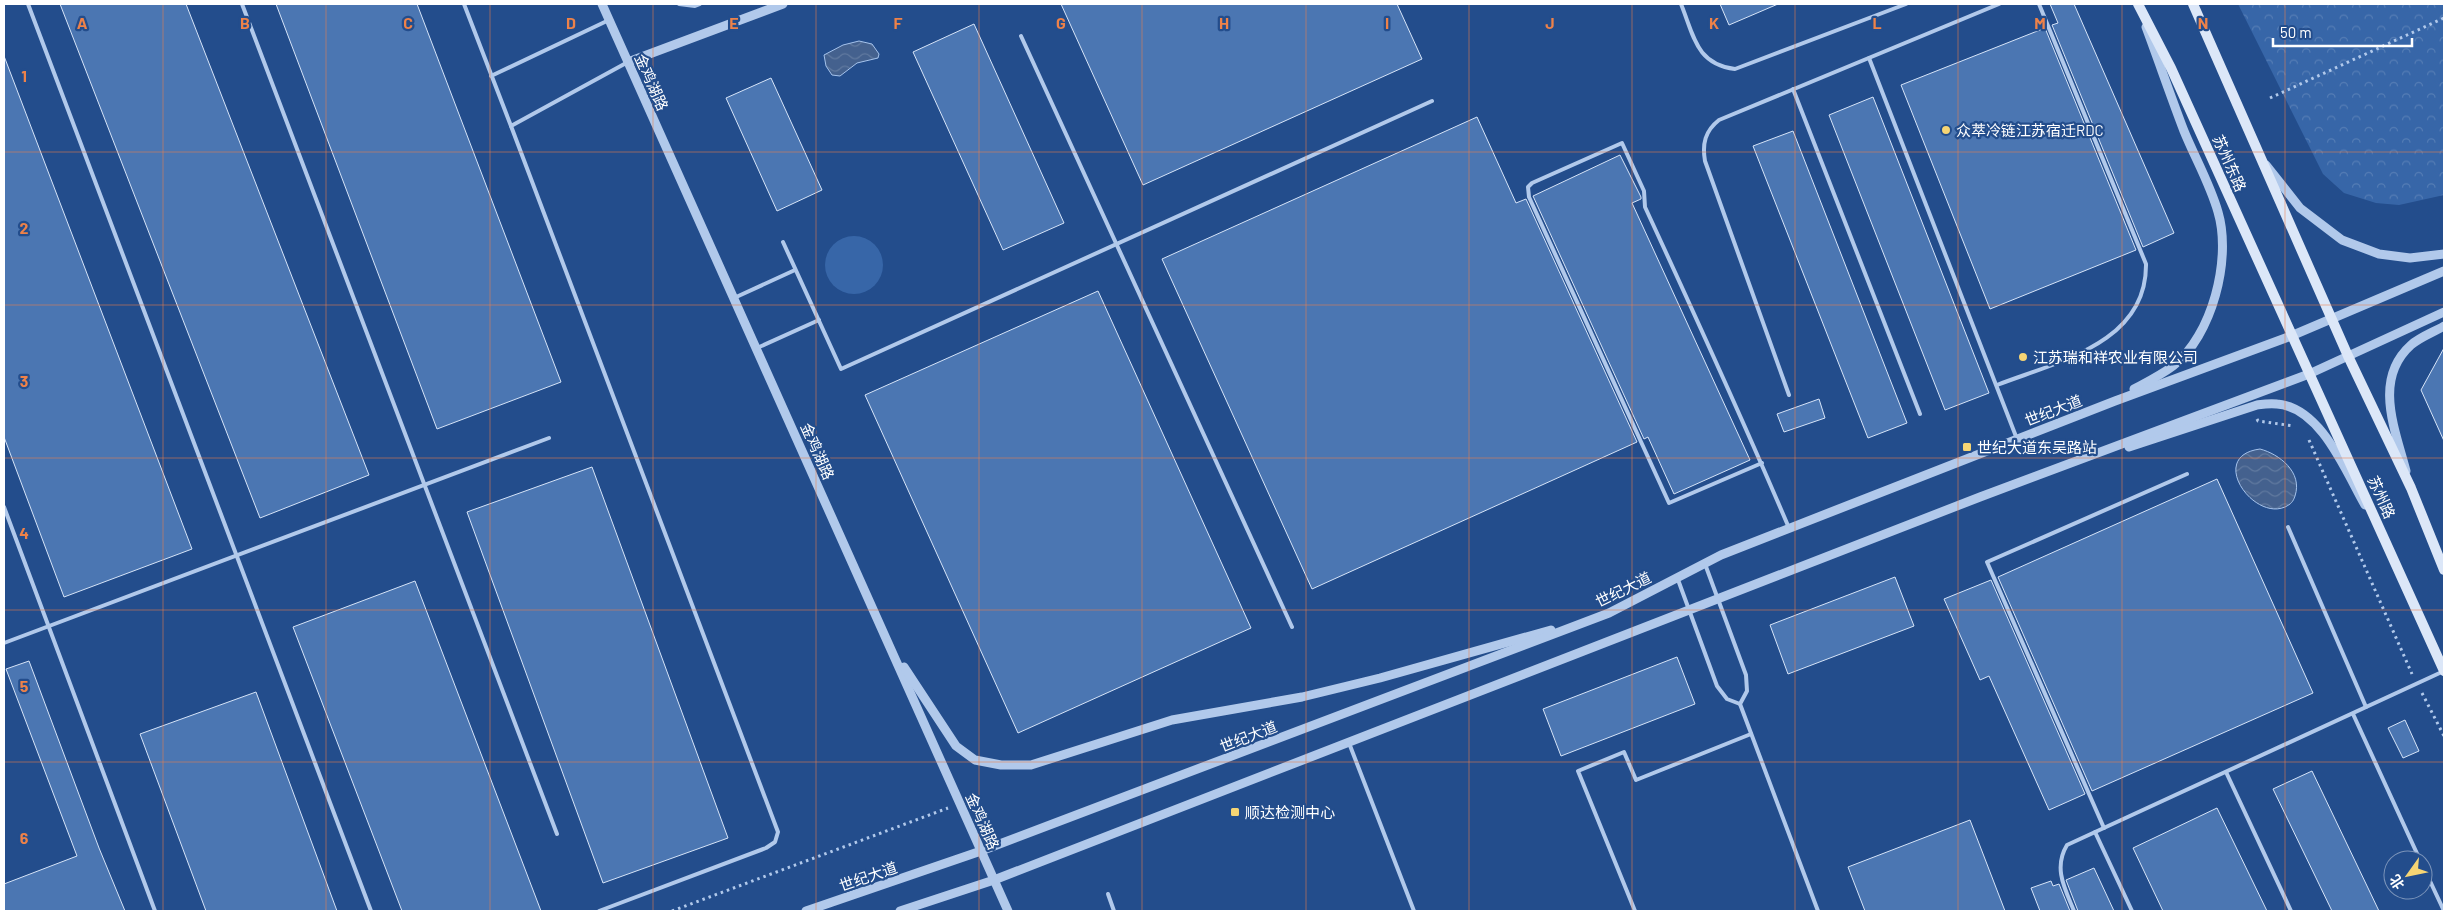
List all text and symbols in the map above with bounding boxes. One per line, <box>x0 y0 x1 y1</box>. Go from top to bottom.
text: A <box>77 13 88 32</box>
text: B <box>240 13 250 32</box>
text: C <box>403 13 413 32</box>
text: D <box>566 13 576 32</box>
text: E <box>729 13 739 32</box>
text: F <box>894 13 903 32</box>
text: G <box>1056 13 1066 32</box>
text: H <box>1219 13 1229 32</box>
text: I <box>1385 13 1389 32</box>
text: J <box>1545 13 1555 32</box>
text: K <box>1709 13 1719 32</box>
text: L <box>1872 13 1882 32</box>
text: M <box>2034 13 2046 32</box>
text: N <box>2198 13 2208 32</box>
scale bar <box>2273 15 2412 47</box>
text: 50 m <box>2280 23 2312 41</box>
street label: 金鸡湖路 <box>632 51 672 113</box>
text: 1 <box>21 66 27 85</box>
place label: 众萃冷链江苏宿迁RDC <box>1956 121 2104 139</box>
marker: 众萃冷链江苏宿迁RDC <box>1940 124 1952 136</box>
street label: 苏州东路 <box>2210 132 2250 194</box>
text: 2 <box>20 218 29 237</box>
place label: 江苏瑞和祥农业有限公司 <box>2033 348 2198 366</box>
marker: 江苏瑞和祥农业有限公司 <box>2017 351 2029 363</box>
text: 3 <box>20 371 28 390</box>
street label: 世纪大道 <box>2022 391 2084 429</box>
street label: 金鸡湖路 <box>798 420 838 482</box>
place label: 世纪大道东吴路站 <box>1977 438 2097 456</box>
marker: 世纪大道东吴路站 <box>1961 441 1973 453</box>
street label: 苏州路 <box>2365 473 2399 521</box>
text: 4 <box>19 523 29 542</box>
street label: 世纪大道 <box>1592 568 1654 610</box>
text: 5 <box>20 676 29 695</box>
street label: 世纪大道 <box>1217 717 1279 755</box>
street label: 金鸡湖路 <box>963 790 1003 852</box>
place label: 顺达检测中心 <box>1245 803 1335 821</box>
marker: 顺达检测中心 <box>1229 806 1241 818</box>
text: 6 <box>20 828 29 847</box>
north arrow <box>2383 850 2433 900</box>
street label: 世纪大道 <box>837 858 899 894</box>
text: 北 <box>2386 872 2408 893</box>

